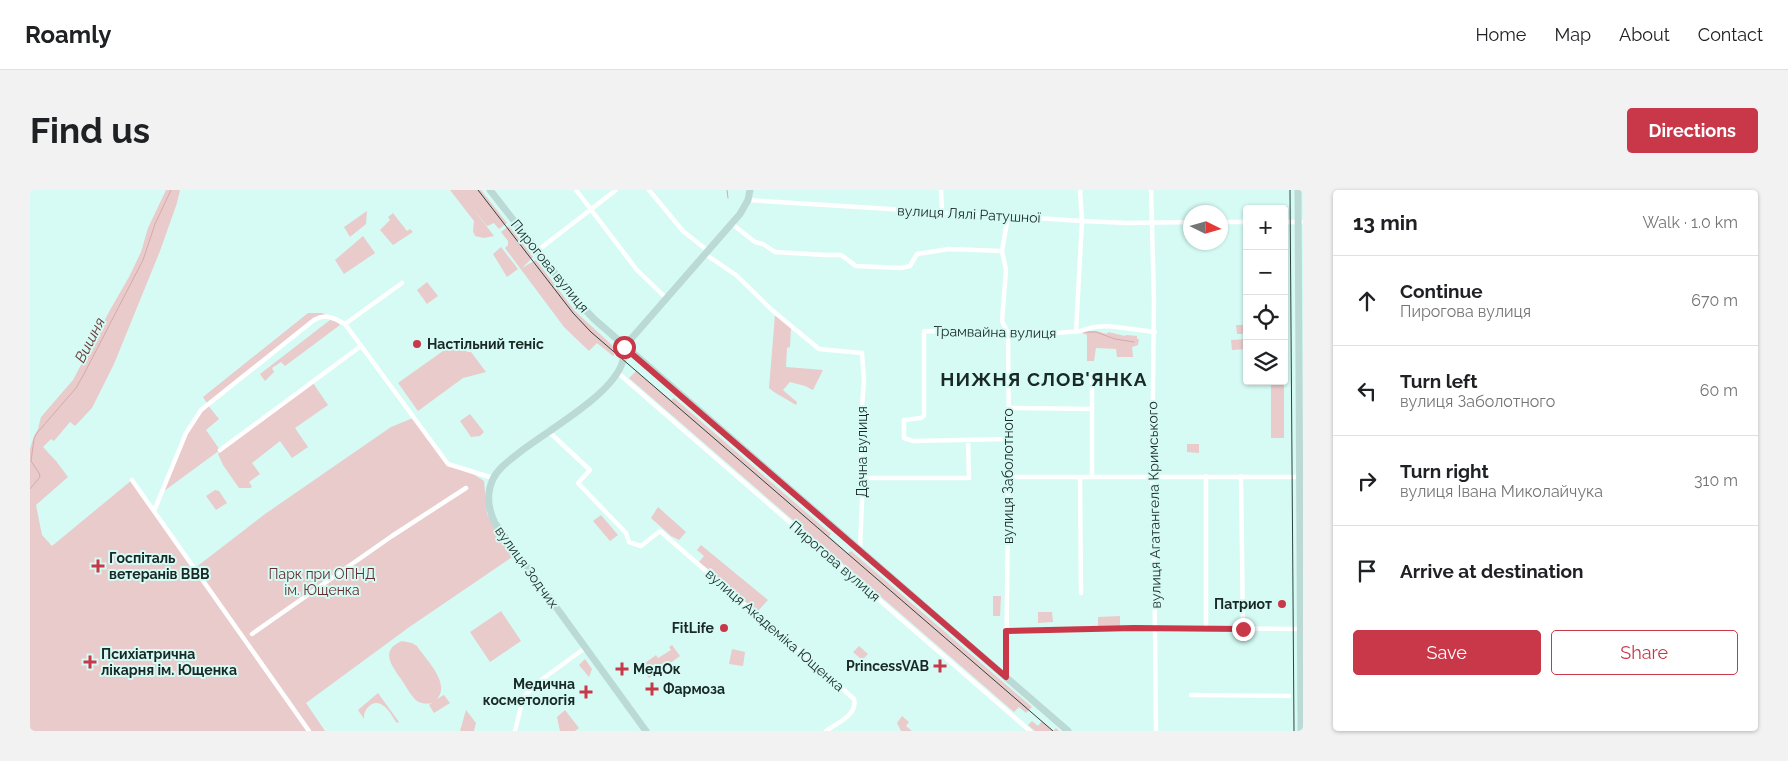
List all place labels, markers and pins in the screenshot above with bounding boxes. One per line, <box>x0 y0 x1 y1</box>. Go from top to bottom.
place label: Настільний теніс <box>427 336 544 352</box>
marker: Настільний теніс <box>411 338 423 350</box>
place label: Госпіталь ветеранів ВВВ <box>109 550 210 582</box>
marker: Госпіталь ветеранів ВВВ <box>91 559 105 573</box>
place label: Патриот <box>1214 596 1272 612</box>
marker: Патриот <box>1276 598 1288 610</box>
place label: FitLife <box>672 620 715 636</box>
marker: FitLife <box>718 622 730 634</box>
place label: Психіатрична лікарня ім. Ющенка <box>101 646 237 678</box>
marker: Психіатрична лікарня ім. Ющенка <box>83 655 97 669</box>
place label: PrincessVAB <box>846 658 929 674</box>
marker: PrincessVAB <box>933 659 947 673</box>
place label: МедОк <box>633 661 681 677</box>
marker: МедОк <box>615 662 629 676</box>
place label: Медична косметологія <box>483 676 575 708</box>
place label: Фармоза <box>663 681 725 697</box>
marker: Фармоза <box>645 682 659 696</box>
marker: Медична косметологія <box>579 685 593 699</box>

